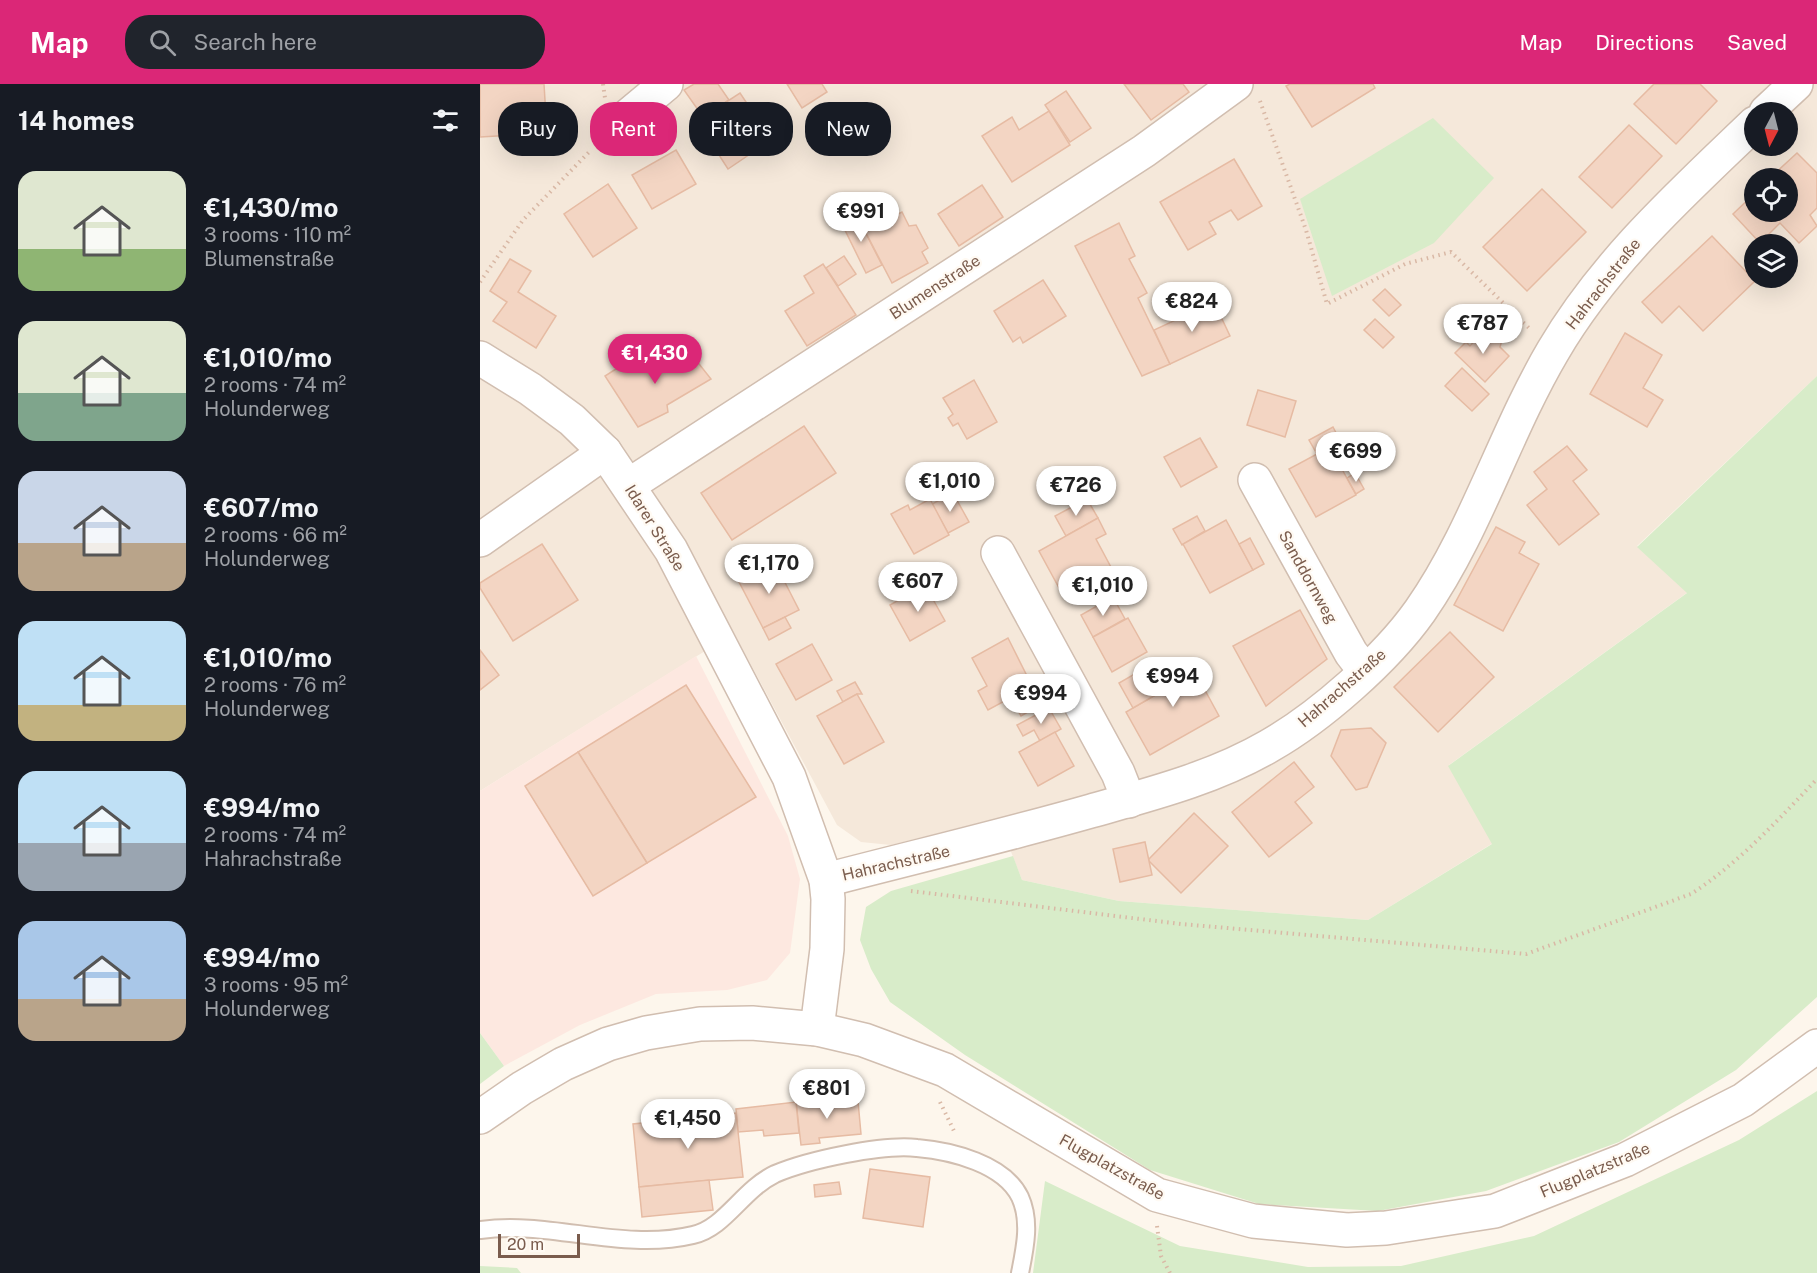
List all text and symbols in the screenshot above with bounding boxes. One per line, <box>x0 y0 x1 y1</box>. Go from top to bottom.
search box <box>125 15 545 69</box>
text: Map <box>30 26 89 59</box>
icon: search <box>146 26 179 59</box>
text: Search here <box>194 29 317 55</box>
text: Map <box>1520 30 1562 55</box>
text: Directions <box>1595 30 1694 55</box>
text: Saved <box>1727 30 1787 55</box>
chip: Buy <box>498 102 578 156</box>
chip: Rent <box>590 102 677 156</box>
chip: Filters <box>689 102 793 156</box>
chip: New <box>805 102 891 156</box>
north arrow <box>1744 102 1798 156</box>
map controls <box>1744 102 1798 288</box>
icon: filters <box>429 104 462 137</box>
text: 14 homes <box>18 105 134 136</box>
button: locate <box>1744 168 1798 222</box>
text: €1,430/mo <box>204 192 338 223</box>
pin: €991 <box>825 192 897 243</box>
icon: home <box>66 195 138 267</box>
text: €991 <box>837 199 885 223</box>
text: 3 rooms · 110 m² <box>204 223 351 247</box>
button: layers <box>1744 234 1798 288</box>
street label: Hahrachstraße <box>1562 235 1644 333</box>
text: Blumenstraße <box>204 247 334 271</box>
street label: Blumenstraße <box>886 251 984 323</box>
pin: €824 <box>1156 282 1228 333</box>
text: €824 <box>1166 289 1218 313</box>
pin: €787 <box>1447 304 1519 355</box>
text: €787 <box>1458 311 1508 335</box>
pin: €1,430 <box>606 334 704 385</box>
text: €1,430 <box>622 341 688 365</box>
text: €1,010/mo <box>204 342 332 373</box>
icon: home <box>66 345 138 417</box>
text: 2 rooms · 74 m² <box>204 373 346 397</box>
text: Holunderweg <box>204 397 330 421</box>
pin: €699 <box>1320 432 1392 483</box>
text: €699 <box>1330 439 1382 463</box>
pin: €1,010 <box>901 462 999 513</box>
pin: €726 <box>1040 466 1112 517</box>
text: €1,010 <box>919 469 981 493</box>
text: €726 <box>1050 473 1102 497</box>
street label: Idarer Straße <box>621 481 689 575</box>
text: €607/mo <box>204 492 319 523</box>
icon: home <box>66 495 138 567</box>
text: 2 rooms · 66 m² <box>204 523 347 547</box>
street label: Sanddornweg <box>1275 527 1341 627</box>
pin: €1,170 <box>720 544 818 595</box>
text: Holunderweg <box>204 547 330 571</box>
text: €1,170 <box>739 551 799 575</box>
pin: €607 <box>882 562 954 613</box>
pin: €1,010 <box>1054 566 1152 617</box>
text: €607 <box>892 569 944 593</box>
text: €1,010 <box>1072 573 1134 597</box>
text: €1,010/mo <box>204 642 332 673</box>
icon: home <box>66 645 138 717</box>
street label: Hahrachstraße <box>1294 645 1390 731</box>
pin: €994 <box>1137 657 1209 708</box>
text: €994 <box>1147 664 1199 688</box>
text: 2 rooms · 76 m² <box>204 673 346 697</box>
pin: €994 <box>1005 674 1077 725</box>
text: €994 <box>1015 681 1067 705</box>
text: Holunderweg <box>204 697 330 721</box>
text: €994/mo <box>204 792 320 823</box>
icon: home <box>66 795 138 867</box>
text: 2 rooms · 74 m² <box>204 823 346 847</box>
street label: Hahrachstraße <box>840 841 952 885</box>
text: Hahrachstraße <box>204 847 342 871</box>
text: €994/mo <box>204 942 320 973</box>
icon: home <box>66 945 138 1017</box>
text: 3 rooms · 95 m² <box>204 973 348 997</box>
text: Holunderweg <box>204 997 330 1021</box>
pin: €801 <box>791 1069 863 1120</box>
text: €801 <box>803 1076 851 1100</box>
pin: €1,450 <box>639 1099 737 1150</box>
text: €1,450 <box>655 1106 721 1130</box>
street label: Flugplatzstraße <box>1056 1130 1168 1204</box>
street label: Flugplatzstraße <box>1537 1138 1653 1202</box>
scale bar <box>498 1231 580 1258</box>
text: 20 m <box>507 1235 544 1254</box>

